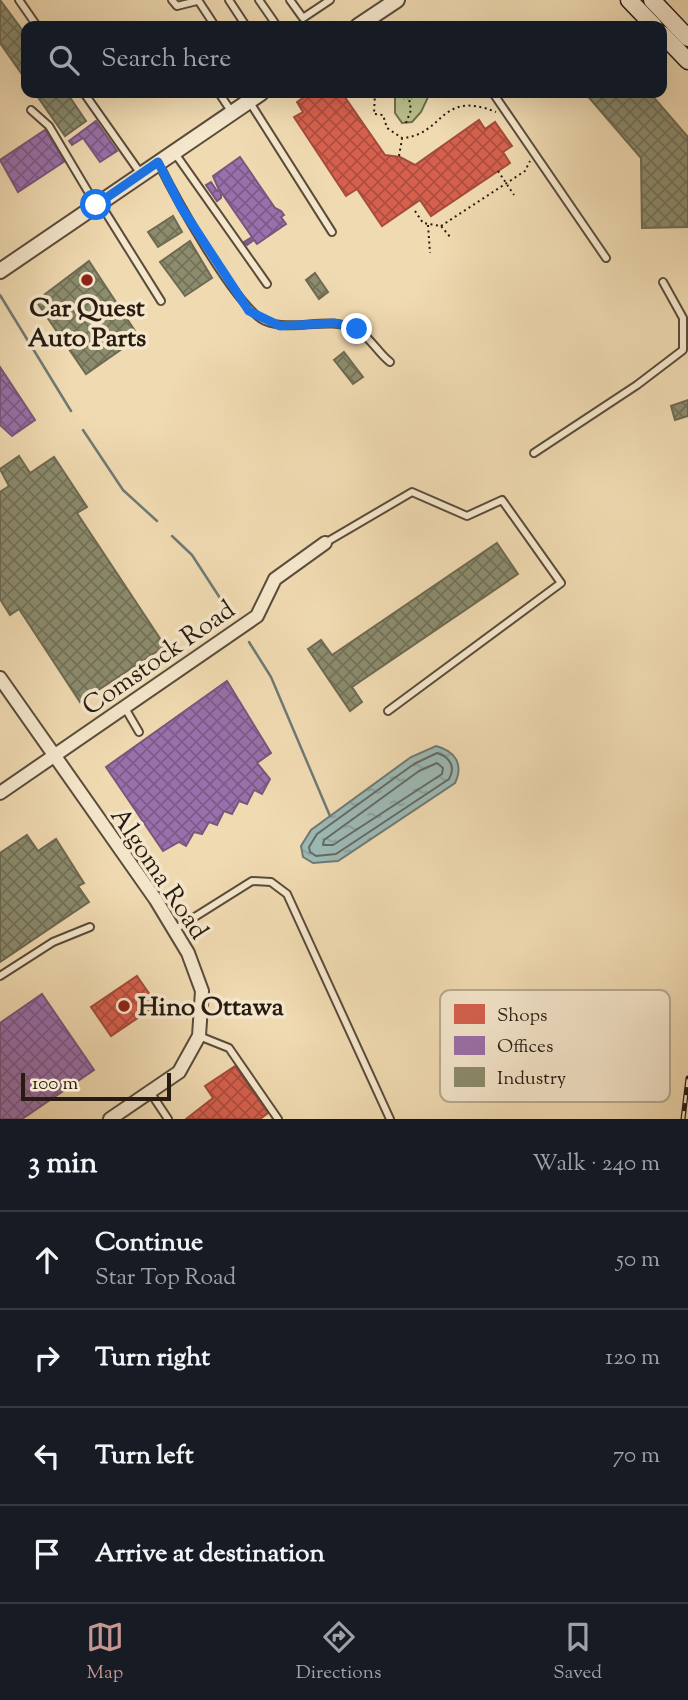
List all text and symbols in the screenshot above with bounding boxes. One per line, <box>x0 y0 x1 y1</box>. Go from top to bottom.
search box <box>21 21 667 98</box>
icon: search <box>45 41 83 79</box>
text: Search here <box>101 41 231 78</box>
route start <box>80 189 111 220</box>
marker: Car Quest Auto Parts <box>79 272 95 288</box>
place label: Car Quest Auto Parts <box>28 291 146 358</box>
route end <box>341 313 372 344</box>
street label: Comstock Road <box>75 592 244 726</box>
street label: Algoma Road <box>100 801 216 948</box>
place label: Hino Ottawa <box>138 990 284 1027</box>
legend <box>440 990 670 1102</box>
marker: Hino Ottawa <box>116 998 132 1014</box>
text: Shops <box>497 1003 548 1030</box>
text: Offices <box>497 1034 553 1061</box>
text: Industry <box>497 1066 567 1093</box>
scale bar <box>21 1070 172 1102</box>
text: 100 m <box>32 1071 78 1098</box>
text: 3 min <box>28 1143 98 1186</box>
text: Walk · 240 m <box>532 1148 660 1181</box>
text: Continue <box>95 1225 203 1262</box>
icon: ahead <box>28 1241 66 1279</box>
text: 50 m <box>616 1244 660 1277</box>
text: Star Top Road <box>95 1262 236 1295</box>
icon: right <box>28 1339 66 1377</box>
text: Turn right <box>95 1340 210 1377</box>
text: 120 m <box>605 1342 660 1375</box>
icon: left <box>28 1437 66 1475</box>
text: Turn left <box>95 1438 194 1475</box>
text: 70 m <box>613 1440 660 1473</box>
icon: arrive <box>28 1535 66 1573</box>
text: Arrive at destination <box>95 1536 325 1573</box>
tab: Map <box>86 1618 124 1687</box>
tab: Directions <box>296 1618 381 1687</box>
tab: Saved <box>553 1618 602 1687</box>

